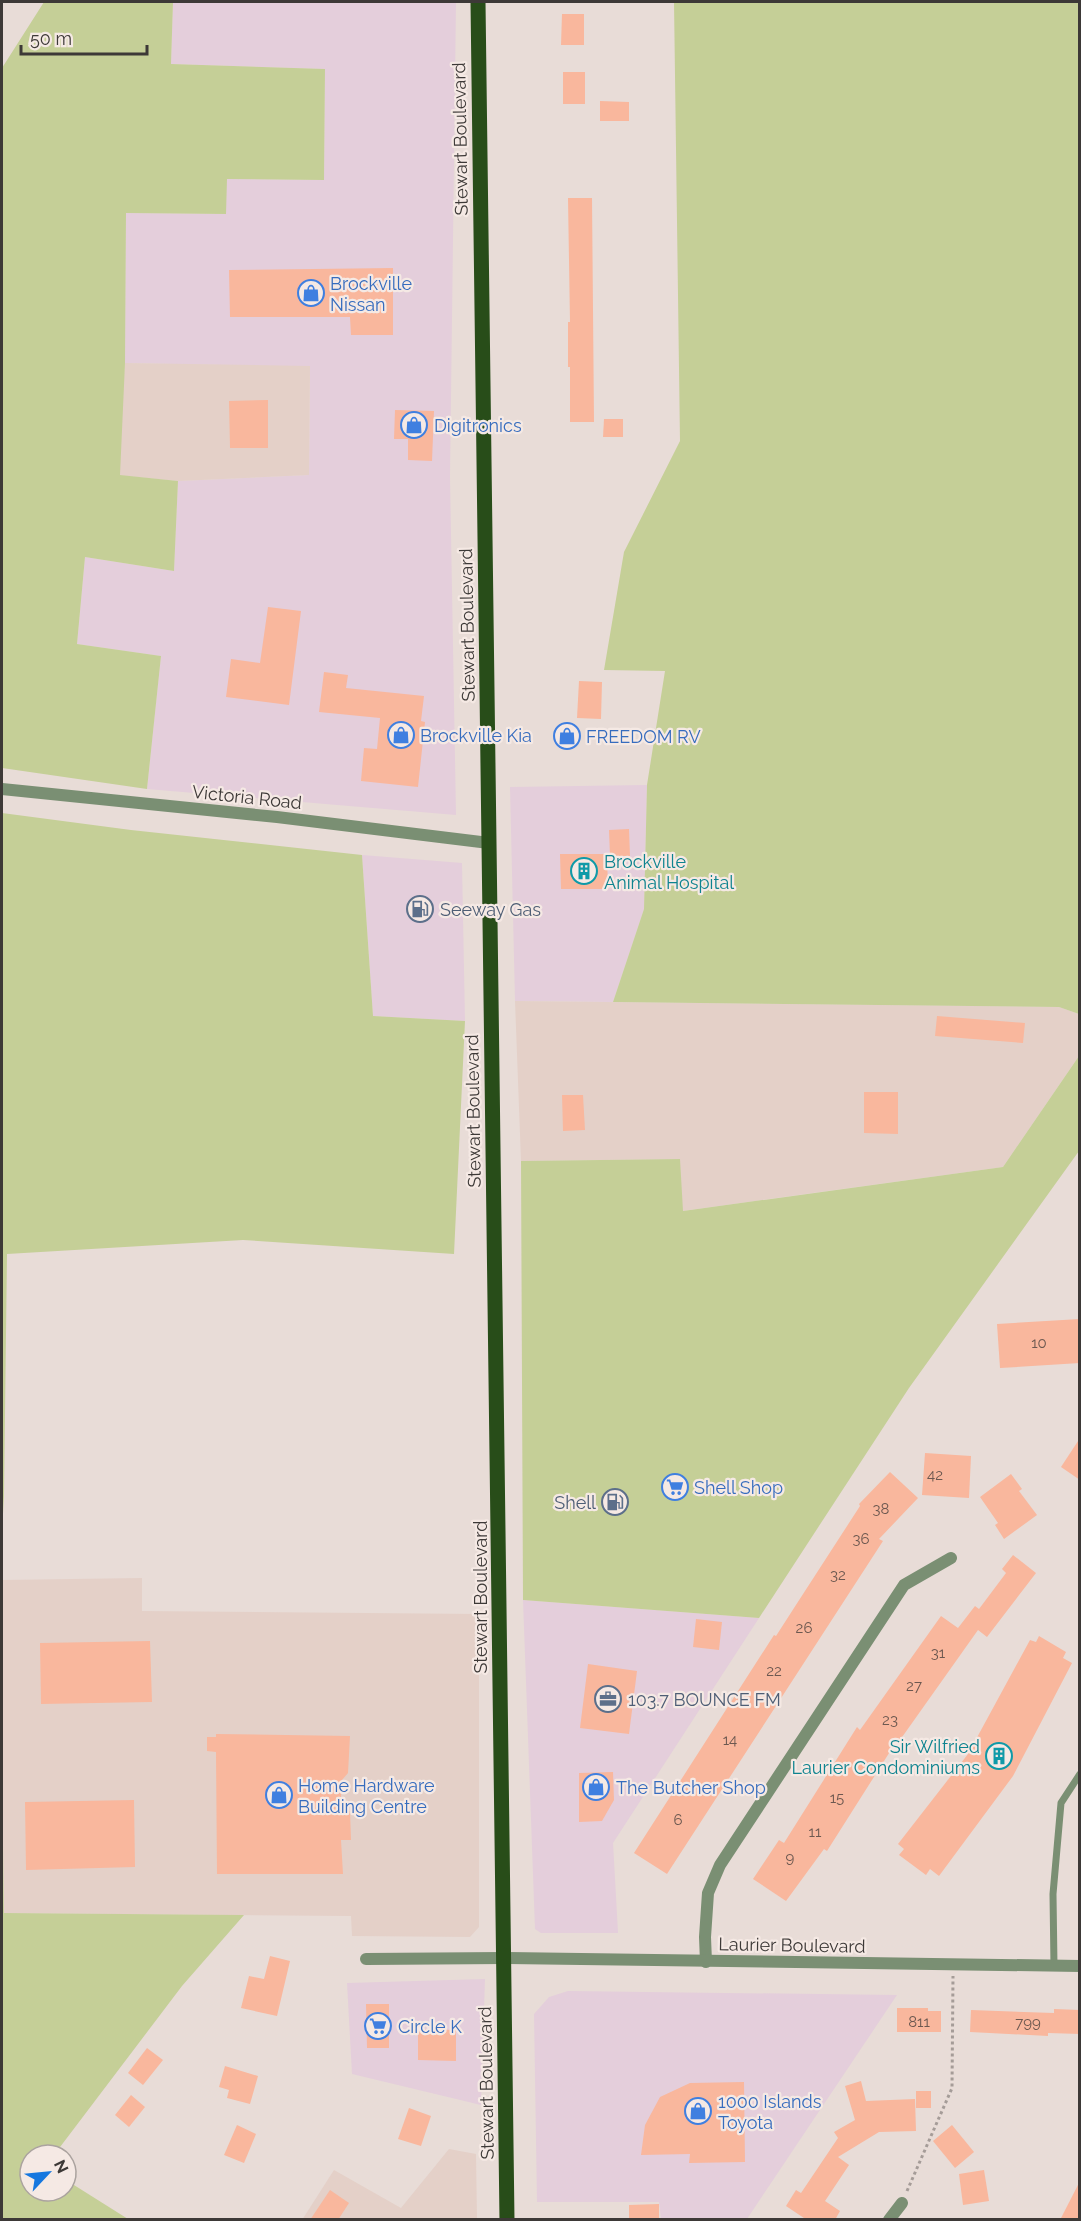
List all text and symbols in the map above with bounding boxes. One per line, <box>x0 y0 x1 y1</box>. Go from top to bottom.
scale bar <box>21 18 147 56</box>
text: 50 m <box>30 28 72 49</box>
street label: Stewart Boulevard <box>448 62 472 216</box>
place label: Brockville Nissan <box>330 273 412 315</box>
shop icon: Brockville Nissan <box>296 278 326 308</box>
shop icon: Digitronics <box>399 410 429 440</box>
place label: Digitronics <box>434 415 522 436</box>
street label: Stewart Boulevard <box>455 548 479 702</box>
shop icon: Brockville Kia <box>386 720 416 750</box>
shop icon: FREEDOM RV <box>552 721 582 751</box>
place label: Brockville Kia <box>420 725 532 746</box>
place label: FREEDOM RV <box>586 726 701 747</box>
street label: Victoria Road <box>191 781 303 813</box>
place label: Brockville Animal Hospital <box>604 851 734 893</box>
building icon: Brockville Animal Hospital <box>569 856 599 886</box>
fuel station icon: Seeway Gas <box>405 894 435 924</box>
place label: Seeway Gas <box>440 899 541 920</box>
street label: Stewart Boulevard <box>461 1034 485 1188</box>
house number: 10 <box>1031 1334 1047 1352</box>
house number: 42 <box>927 1466 943 1484</box>
supermarket icon: Shell Shop <box>660 1472 690 1502</box>
place label: Shell Shop <box>694 1477 783 1498</box>
fuel station icon: Shell <box>600 1487 630 1517</box>
place label: Shell <box>554 1492 596 1513</box>
house number: 38 <box>873 1500 890 1518</box>
street label: Stewart Boulevard <box>470 1520 491 1674</box>
house number: 36 <box>852 1530 870 1548</box>
house number: 32 <box>830 1566 846 1584</box>
house number: 26 <box>796 1619 812 1637</box>
house number: 31 <box>931 1644 946 1662</box>
house number: 22 <box>766 1662 782 1680</box>
house number: 27 <box>906 1677 922 1695</box>
office icon: 103.7 BOUNCE FM <box>593 1684 623 1714</box>
place label: 103.7 BOUNCE FM <box>628 1689 781 1710</box>
house number: 23 <box>882 1711 898 1729</box>
house number: 14 <box>723 1731 737 1749</box>
place label: Sir Wilfried Laurier Condominiums <box>791 1736 980 1778</box>
building icon: Sir Wilfried Laurier Condominiums <box>984 1741 1014 1771</box>
shop icon: The Butcher Shop <box>581 1772 611 1802</box>
place label: Home Hardware Building Centre <box>298 1775 435 1817</box>
place label: The Butcher Shop <box>616 1777 766 1798</box>
shop icon: Home Hardware Building Centre <box>264 1780 294 1810</box>
house number: 15 <box>830 1789 844 1807</box>
house number: 6 <box>673 1811 683 1829</box>
house number: 11 <box>809 1823 822 1841</box>
house number: 9 <box>786 1849 795 1867</box>
street label: Laurier Boulevard <box>718 1933 866 1957</box>
street label: Stewart Boulevard <box>474 2006 498 2160</box>
supermarket icon: Circle K <box>363 2011 393 2041</box>
house number: 811 <box>908 2013 930 2031</box>
house number: 799 <box>1015 2014 1041 2032</box>
place label: Circle K <box>398 2016 462 2037</box>
place label: 1000 Islands Toyota <box>718 2091 822 2133</box>
shop icon: 1000 Islands Toyota <box>683 2096 713 2126</box>
north arrow <box>18 2143 78 2203</box>
text: N <box>50 2157 72 2176</box>

